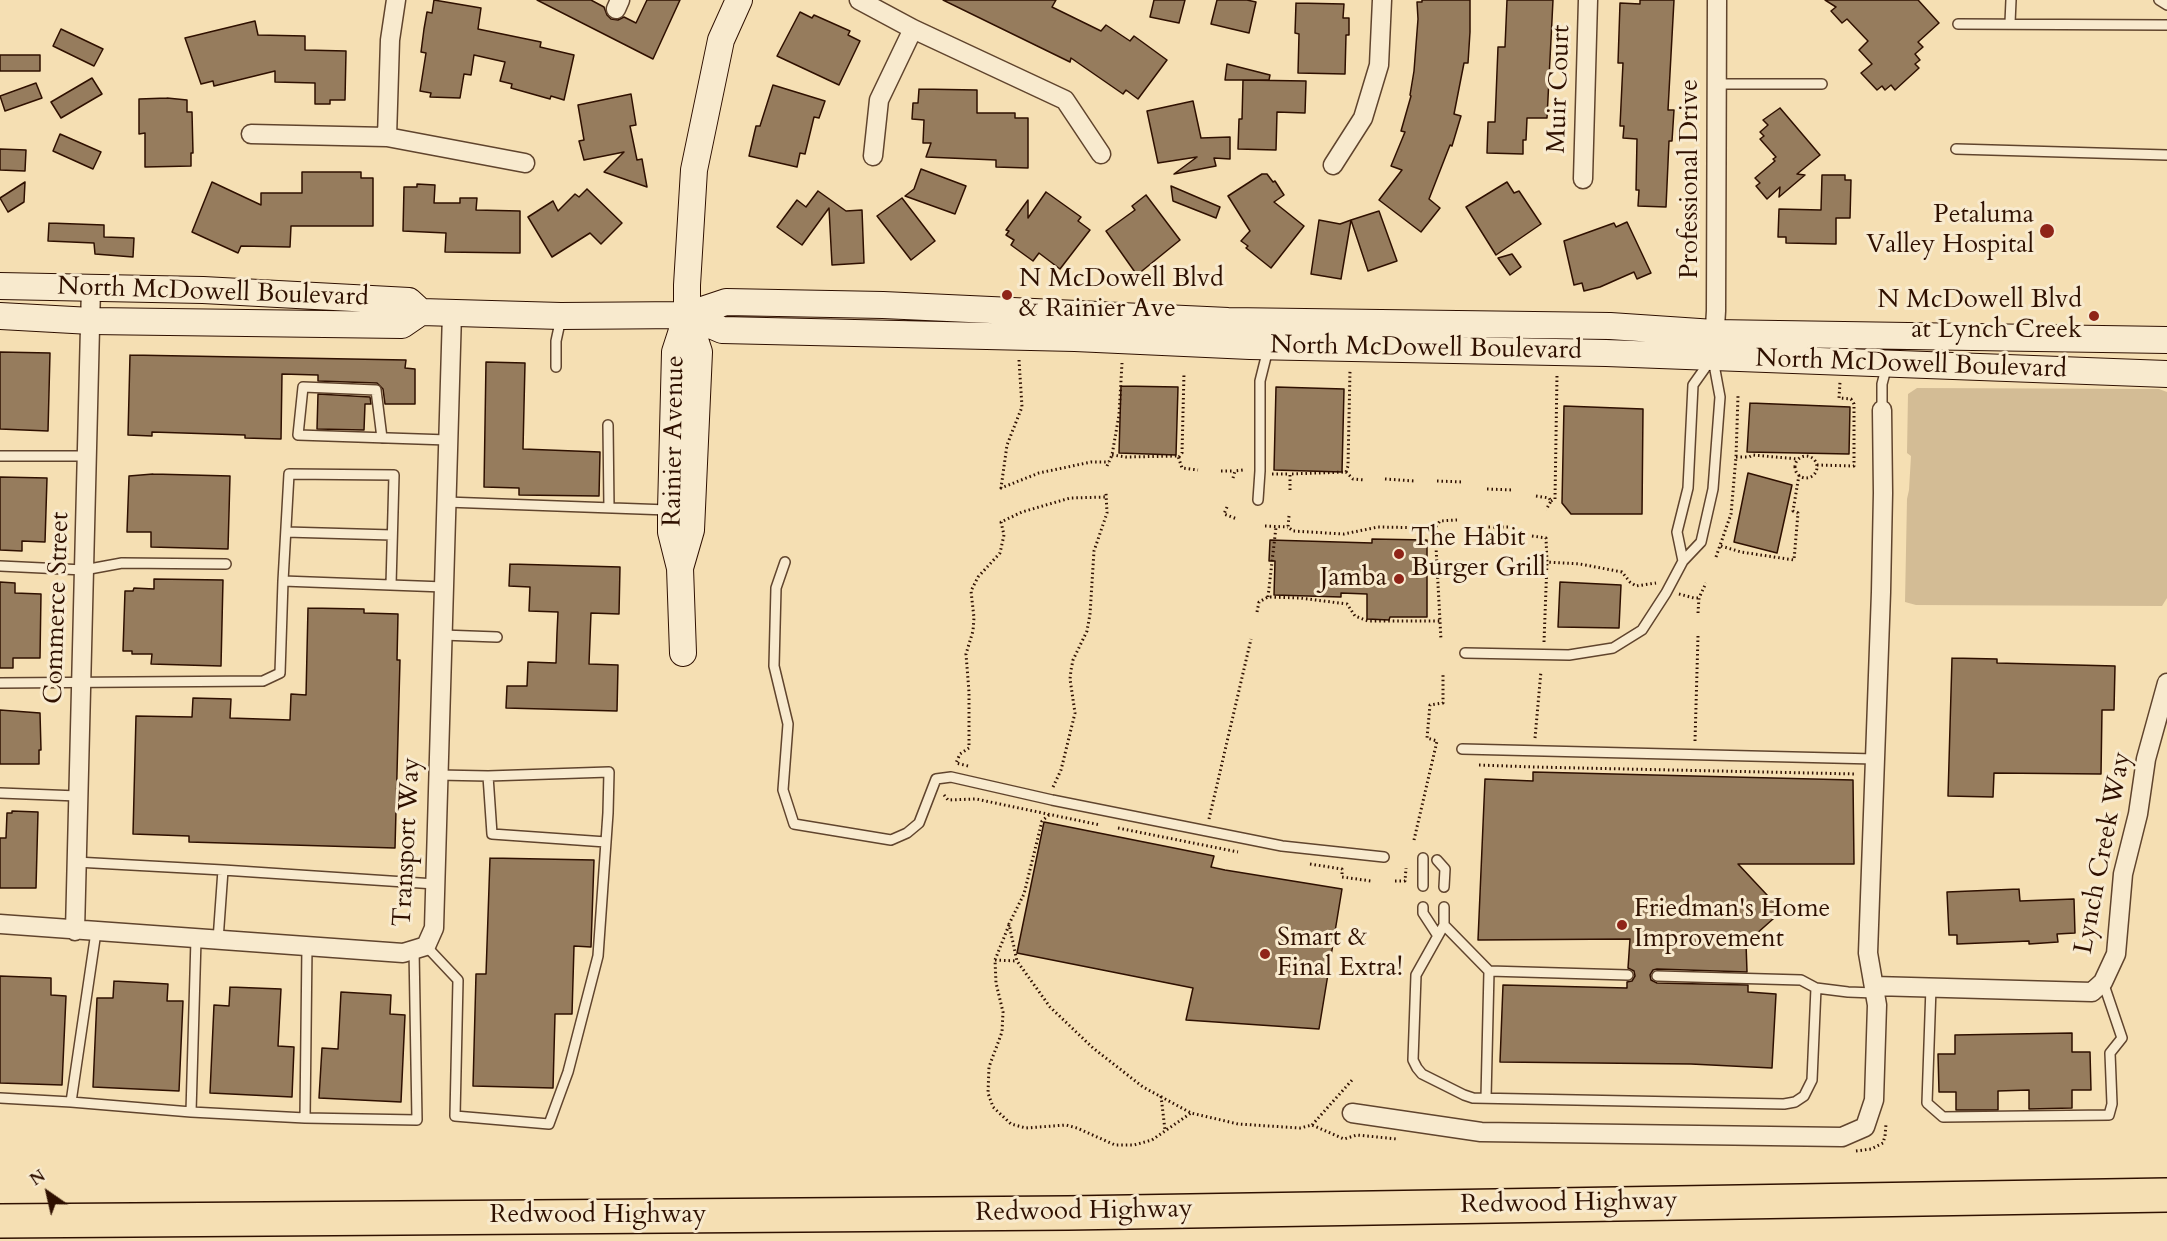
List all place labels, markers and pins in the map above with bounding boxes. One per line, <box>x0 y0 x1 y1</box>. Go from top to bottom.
place label: Petaluma Valley Hospital <box>1866 200 2034 262</box>
marker: Petaluma Valley Hospital <box>2038 222 2056 240</box>
place label: N McDowell Blvd & Rainier Ave <box>1019 264 1224 326</box>
place label: N McDowell Blvd at Lynch Creek <box>1877 285 2082 346</box>
marker: N McDowell Blvd & Rainier Ave <box>1000 288 1014 302</box>
marker: N McDowell Blvd at Lynch Creek <box>2087 309 2101 323</box>
place label: The Habit Burger Grill <box>1411 523 1546 584</box>
marker: The Habit Burger Grill <box>1392 547 1406 561</box>
place label: Jamba <box>1320 563 1387 595</box>
marker: Jamba <box>1392 572 1406 586</box>
place label: Friedman's Home Improvement <box>1634 894 1830 956</box>
marker: Friedman's Home Improvement <box>1615 918 1629 932</box>
place label: Smart & Final Extra! <box>1277 923 1403 984</box>
marker: Smart & Final Extra! <box>1258 947 1272 961</box>

